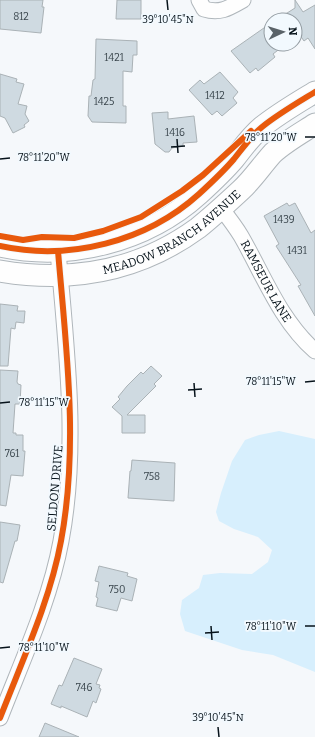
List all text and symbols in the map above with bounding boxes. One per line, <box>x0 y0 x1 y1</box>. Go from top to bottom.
house number: 812 <box>13 11 29 23</box>
north arrow <box>263 12 303 52</box>
text: 39°10'45"N <box>142 14 194 26</box>
text: N <box>286 27 299 37</box>
house number: 1421 <box>104 52 124 64</box>
house number: 1412 <box>205 90 225 102</box>
house number: 1425 <box>94 96 114 108</box>
house number: 1416 <box>165 127 185 139</box>
text: 78°11'20"W <box>245 132 298 144</box>
text: 78°11'20"W <box>18 152 71 164</box>
street label: MEADOW BRANCH AVENUE <box>101 187 243 277</box>
house number: 1439 <box>273 214 295 226</box>
street label: RAMSEUR LANE <box>238 238 294 325</box>
house number: 1431 <box>287 245 307 257</box>
text: 78°11'15"W <box>246 376 296 388</box>
text: 78°11'15"W <box>19 397 69 409</box>
street label: SELDON DRIVE <box>44 444 66 532</box>
house number: 761 <box>5 448 19 460</box>
house number: 758 <box>144 471 160 483</box>
house number: 750 <box>109 584 125 596</box>
text: 78°11'10"W <box>246 621 297 633</box>
text: 78°11'10"W <box>19 642 70 654</box>
house number: 746 <box>76 682 92 694</box>
text: 39°10'45"N <box>192 712 244 724</box>

